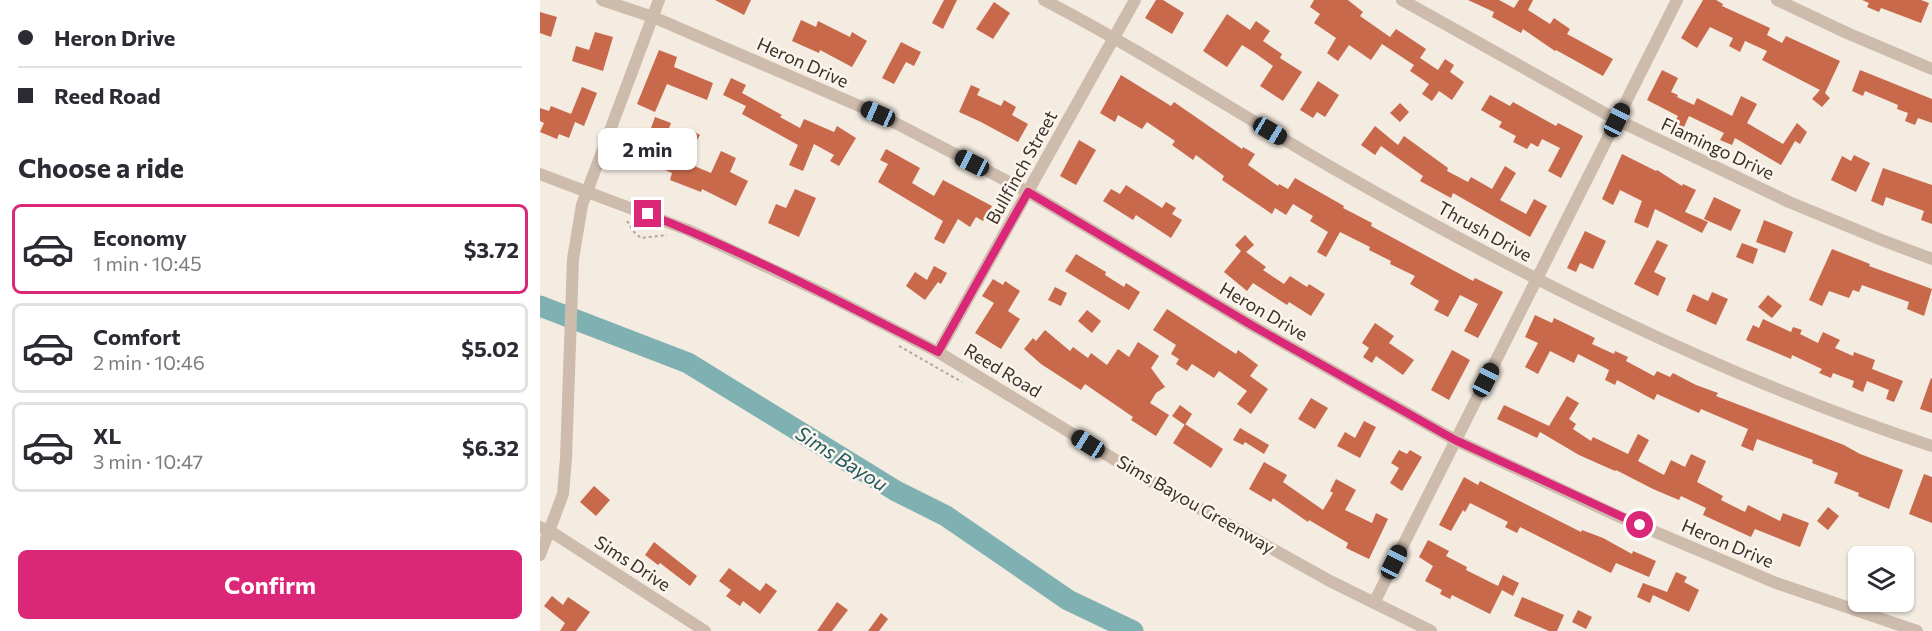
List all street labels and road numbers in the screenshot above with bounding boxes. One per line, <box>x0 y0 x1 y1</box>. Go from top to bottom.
street label: Heron Drive <box>754 32 852 92</box>
street label: Bullfinch Street <box>981 106 1061 228</box>
street label: Flamingo Drive <box>1658 112 1778 184</box>
street label: Thrush Drive <box>1434 196 1536 266</box>
street label: Heron Drive <box>1216 277 1312 345</box>
street label: Reed Road <box>960 338 1046 402</box>
street label: Sims Bayou Greenway <box>1113 450 1279 558</box>
street label: Heron Drive <box>1679 514 1777 572</box>
street label: Sims Drive <box>591 530 675 596</box>

